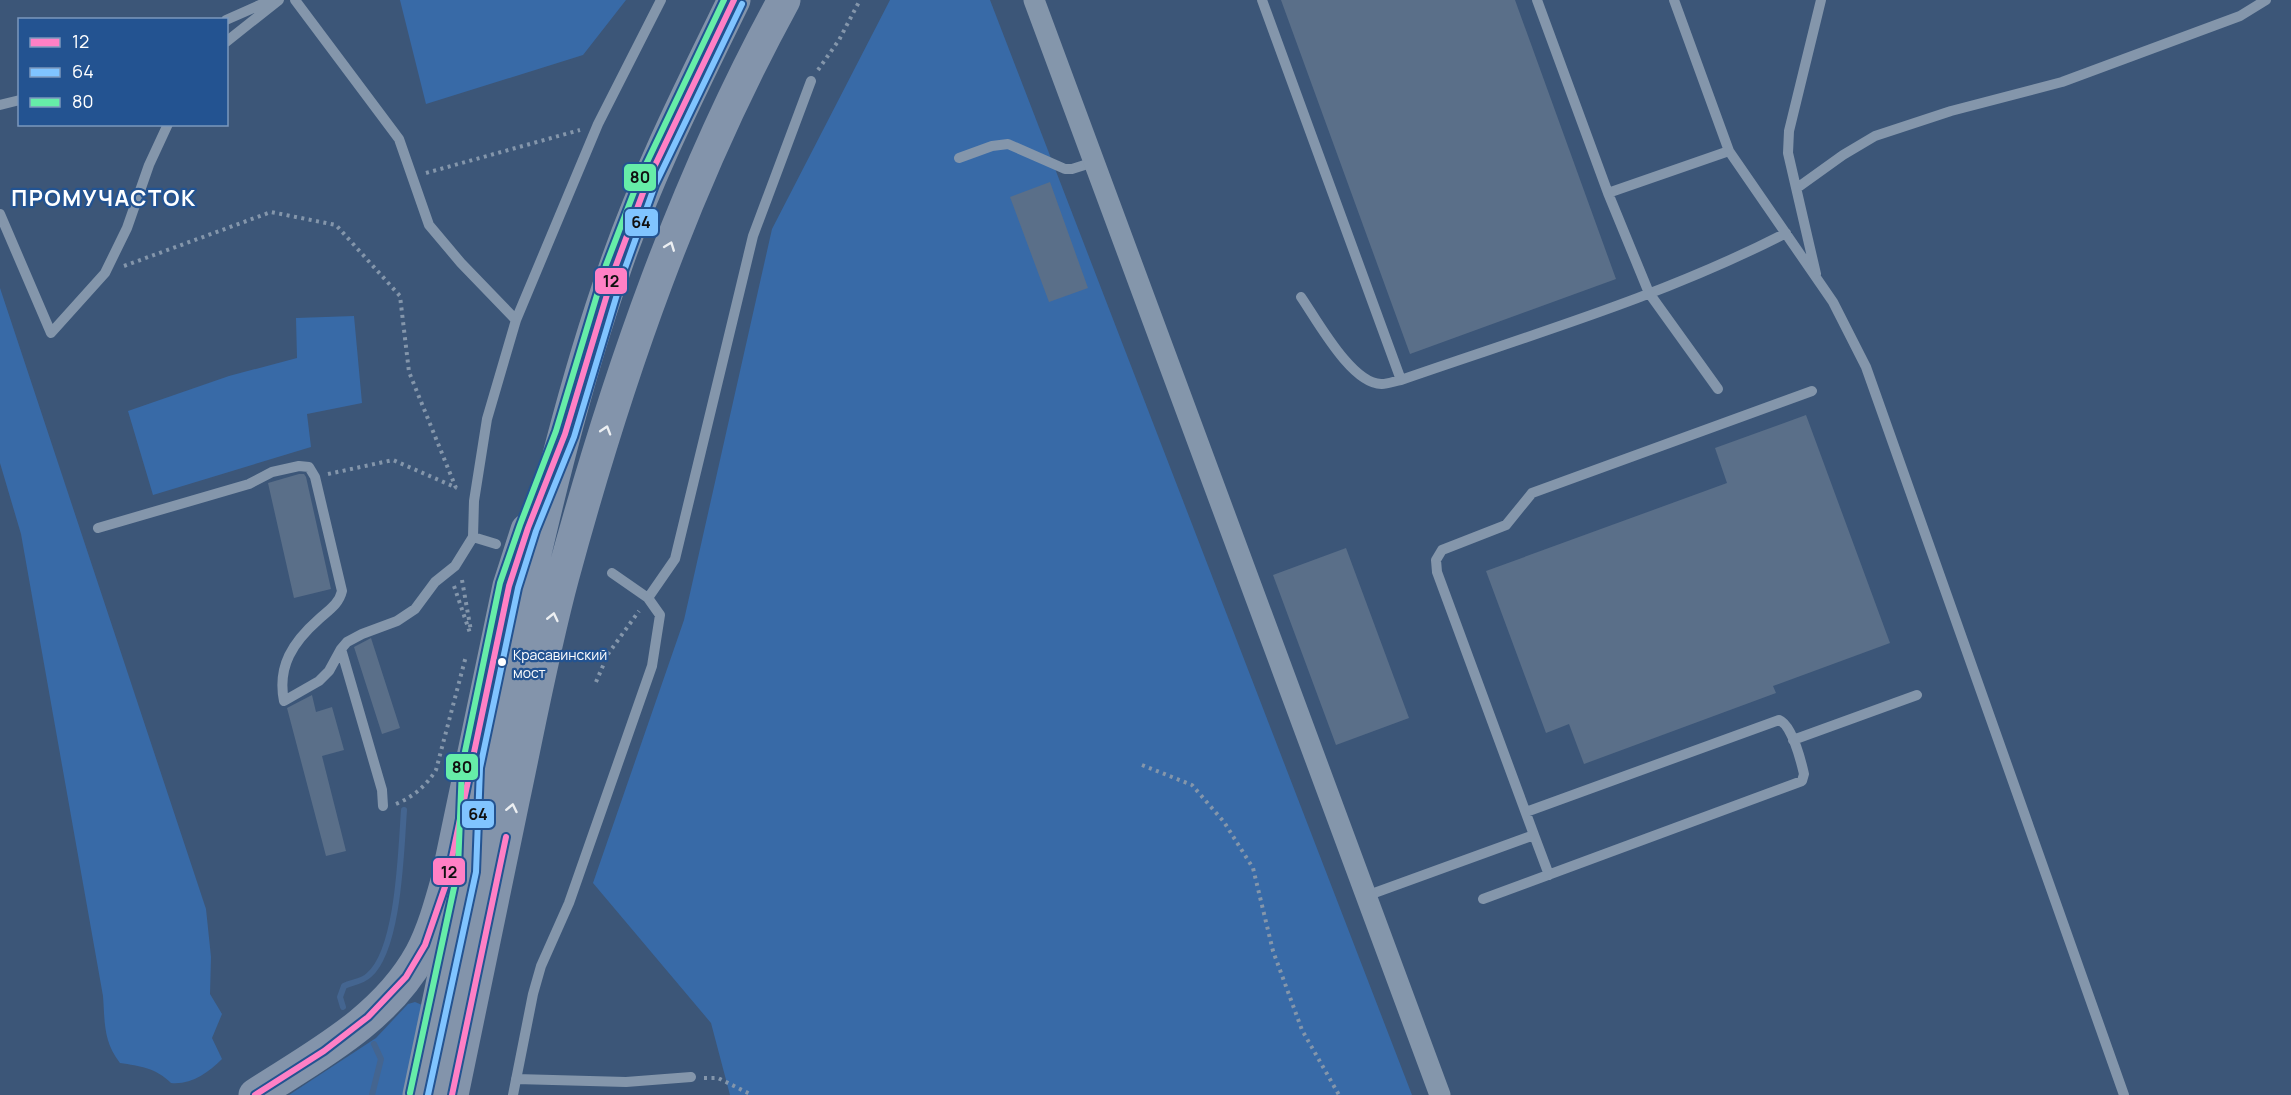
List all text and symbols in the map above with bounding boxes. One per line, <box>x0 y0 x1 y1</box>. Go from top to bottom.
legend <box>18 18 228 126</box>
text: 12 <box>72 29 89 53</box>
text: 64 <box>72 59 94 83</box>
text: 80 <box>72 89 93 113</box>
line badge: 80 <box>623 163 657 192</box>
text: 80 <box>630 166 650 188</box>
district label: ПРОМУЧАСТОК <box>11 183 197 213</box>
line badge: 64 <box>624 208 659 237</box>
text: 64 <box>631 211 651 233</box>
one-way arrow <box>663 241 675 252</box>
line badge: 12 <box>594 267 628 295</box>
text: 12 <box>603 270 619 292</box>
one-way arrow <box>598 425 611 436</box>
one-way arrow <box>546 613 559 623</box>
place label: Красавинский мост <box>513 645 607 682</box>
marker: Красавинский мост <box>496 656 508 668</box>
line badge: 80 <box>445 753 479 781</box>
text: 80 <box>452 756 472 778</box>
line badge: 64 <box>461 800 495 829</box>
text: 64 <box>468 803 488 825</box>
one-way arrow <box>505 803 518 813</box>
line badge: 12 <box>432 857 466 886</box>
text: 12 <box>441 861 457 883</box>

